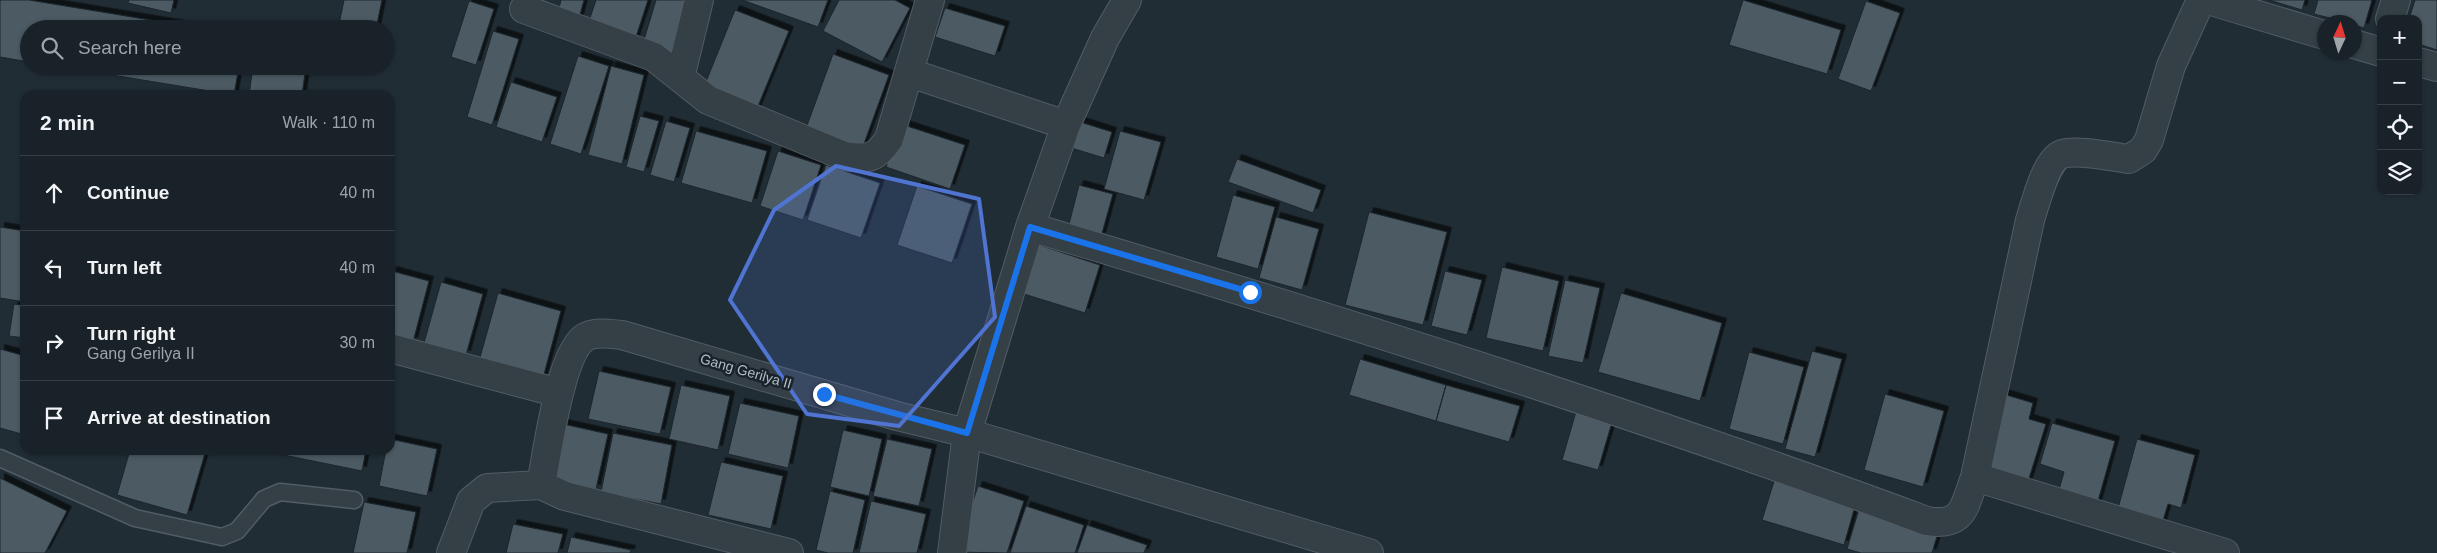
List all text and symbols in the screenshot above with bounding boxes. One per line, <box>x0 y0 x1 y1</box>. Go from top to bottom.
north arrow <box>2317 15 2362 60</box>
map controls <box>2377 15 2422 195</box>
button: + <box>2377 15 2422 60</box>
search box <box>20 20 395 75</box>
icon: search <box>38 34 66 62</box>
text: Search here <box>78 37 182 58</box>
button: − <box>2377 60 2422 105</box>
button: locate <box>2377 105 2422 150</box>
text: 2 min <box>40 111 95 134</box>
text: Walk · 110 m <box>283 114 375 131</box>
button: layers <box>2377 150 2422 195</box>
icon: ahead <box>40 179 68 207</box>
text: Continue <box>87 182 169 203</box>
text: 40 m <box>339 184 375 201</box>
icon: left <box>40 254 68 282</box>
text: Turn left <box>87 257 162 278</box>
text: 40 m <box>339 259 375 276</box>
route start <box>1239 281 1262 304</box>
text: Turn right <box>87 323 175 344</box>
icon: right <box>40 329 68 357</box>
text: 30 m <box>339 334 375 351</box>
text: Gang Gerilya II <box>87 345 195 362</box>
street label: Gang Gerilya II <box>699 350 793 392</box>
route end <box>813 383 836 406</box>
icon: arrive <box>40 404 68 432</box>
text: Arrive at destination <box>87 407 271 428</box>

